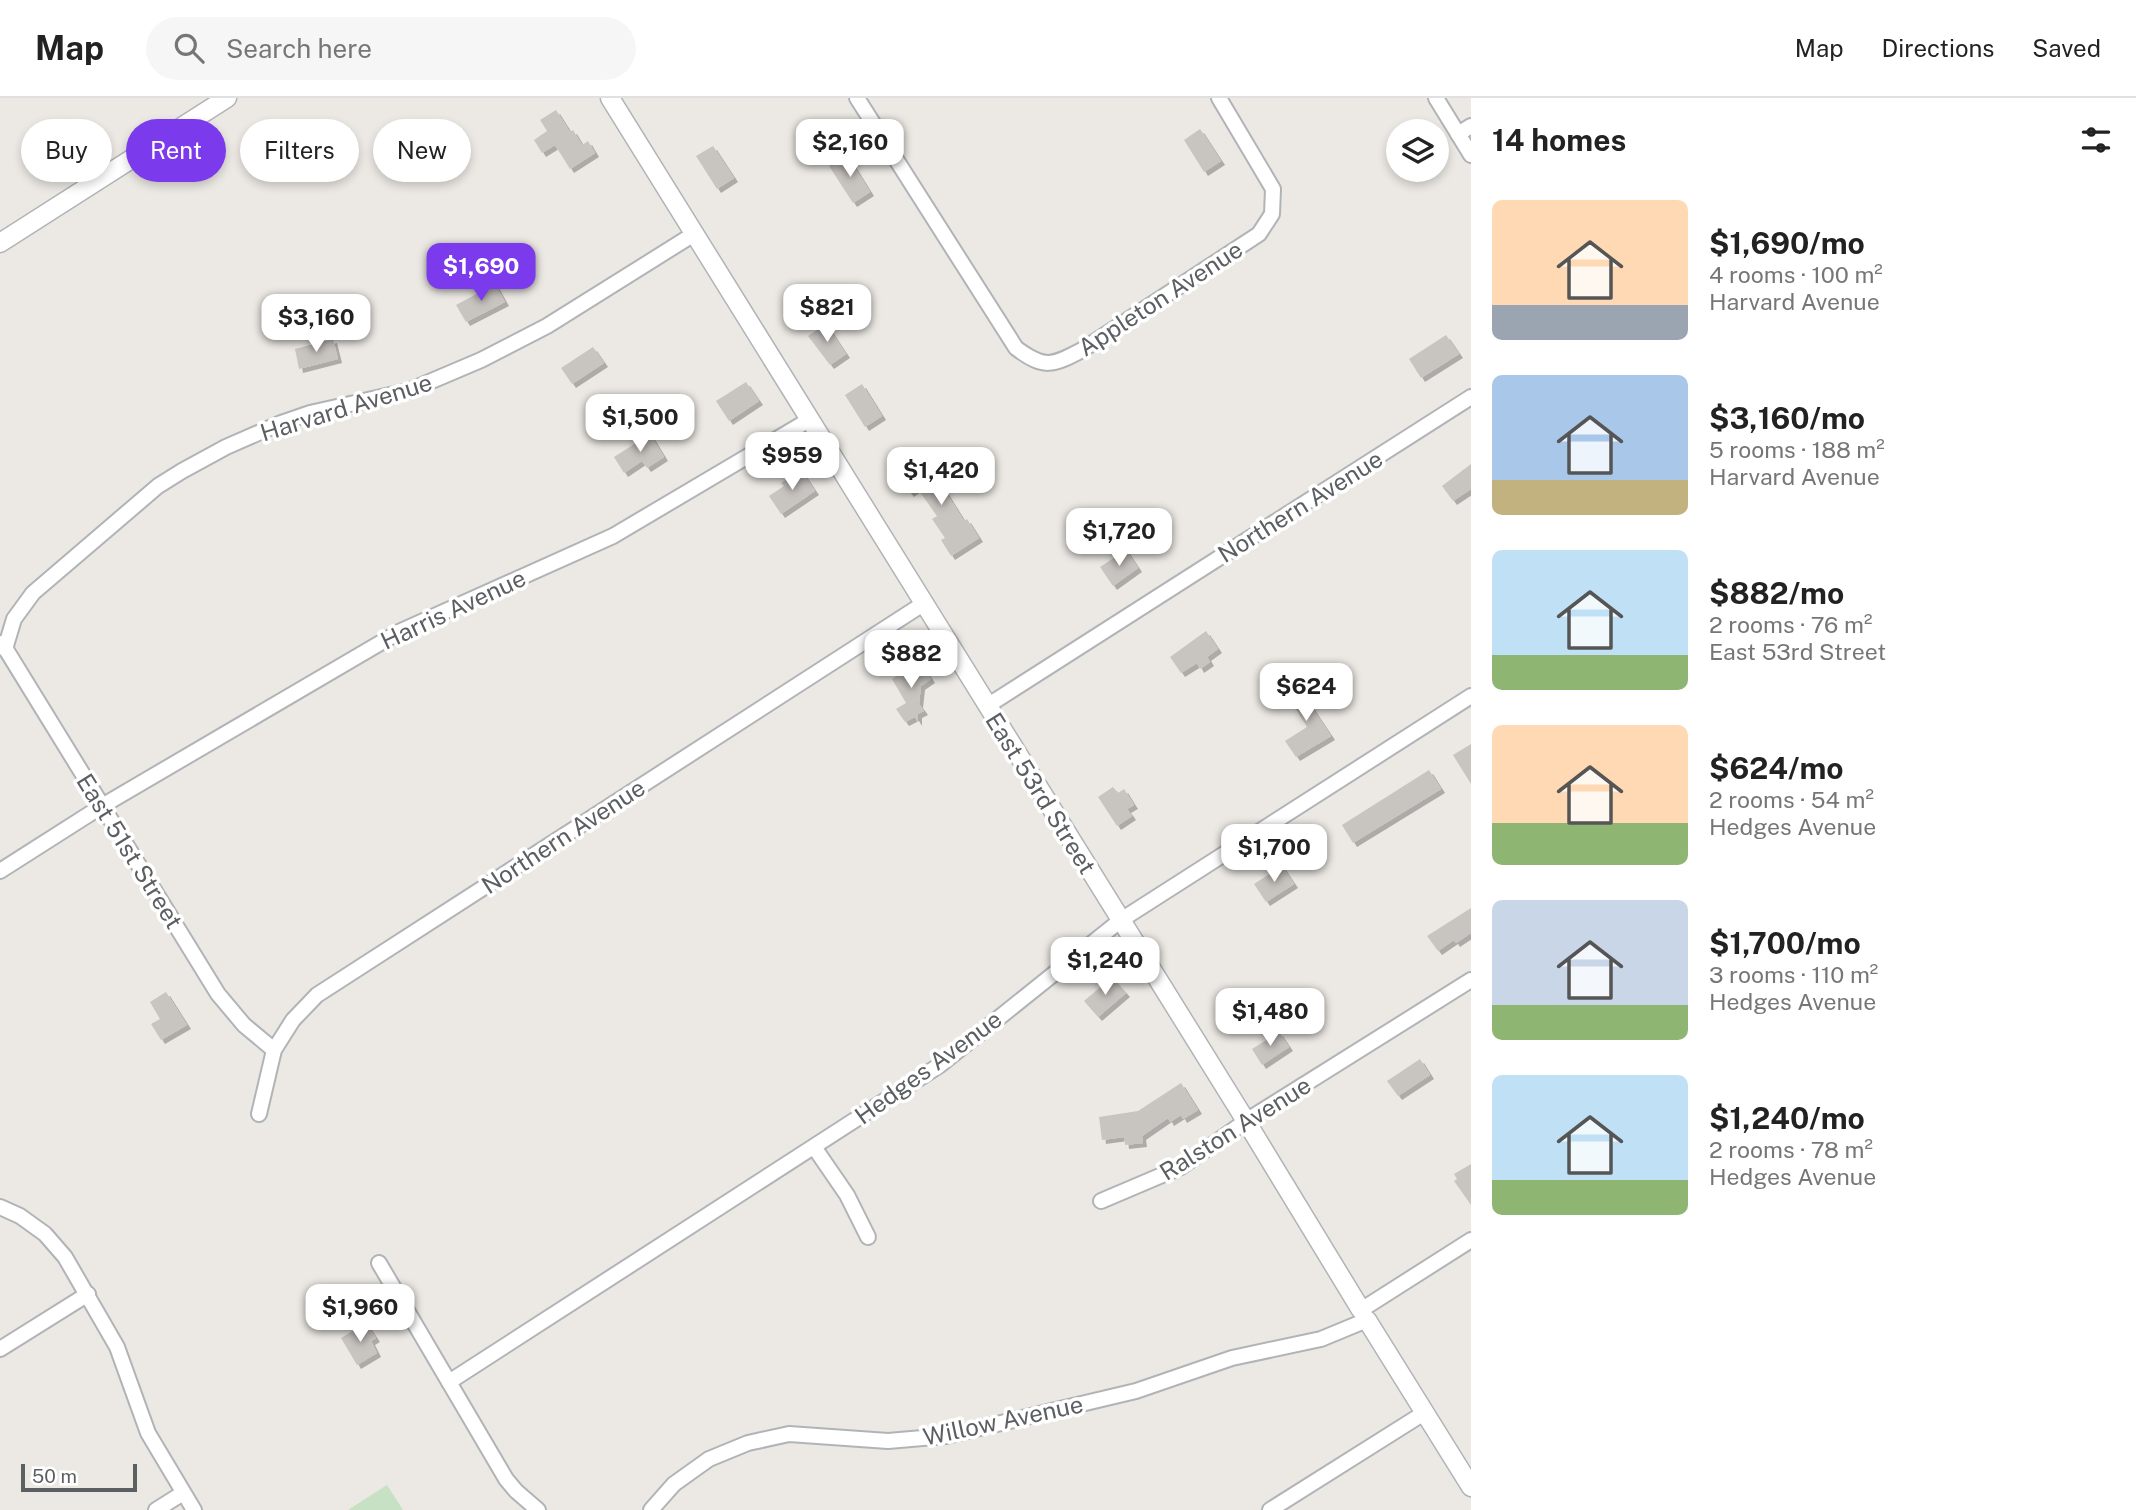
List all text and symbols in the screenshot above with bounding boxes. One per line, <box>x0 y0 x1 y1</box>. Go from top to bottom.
search box <box>146 17 636 80</box>
text: Map <box>35 29 104 67</box>
icon: search <box>170 29 208 67</box>
text: Search here <box>226 33 372 64</box>
text: Map <box>1795 34 1844 62</box>
text: Directions <box>1882 34 1994 62</box>
text: Saved <box>2032 34 2101 62</box>
chip: Buy <box>21 119 112 182</box>
chip: Rent <box>126 119 226 182</box>
chip: Filters <box>240 119 359 182</box>
chip: New <box>373 119 471 182</box>
map controls <box>1386 119 1449 182</box>
button: layers <box>1386 119 1449 182</box>
pin: $2,160 <box>793 120 907 179</box>
icon: filters <box>2077 121 2115 159</box>
text: 14 homes <box>1492 122 1626 158</box>
text: $2,160 <box>812 128 888 155</box>
text: $1,690/mo <box>1709 225 1865 261</box>
icon: home <box>1548 228 1632 312</box>
street label: Appleton Avenue <box>1073 235 1247 361</box>
pin: $1,690 <box>424 244 538 303</box>
text: $1,690 <box>443 252 519 279</box>
text: 4 rooms · 100 m² <box>1709 261 1883 288</box>
pin: $821 <box>786 285 868 344</box>
text: Harvard Avenue <box>1709 288 1880 315</box>
text: $821 <box>799 293 855 320</box>
pin: $3,160 <box>259 294 373 354</box>
text: $3,160 <box>277 303 355 330</box>
street label: Harvard Avenue <box>257 368 435 446</box>
pin: $1,500 <box>583 394 697 454</box>
text: $3,160/mo <box>1709 400 1865 436</box>
text: $1,500 <box>602 403 678 430</box>
icon: home <box>1548 403 1632 487</box>
pin: $959 <box>751 432 833 492</box>
text: 5 rooms · 188 m² <box>1709 436 1885 463</box>
text: $959 <box>761 441 823 468</box>
street label: Northern Avenue <box>1213 444 1387 568</box>
pin: $1,420 <box>884 448 998 507</box>
text: $1,420 <box>903 456 979 483</box>
text: Harvard Avenue <box>1709 463 1880 490</box>
pin: $1,720 <box>1062 508 1176 568</box>
text: $1,720 <box>1082 517 1156 544</box>
street label: Harris Avenue <box>376 563 530 655</box>
text: $882/mo <box>1709 575 1844 611</box>
icon: home <box>1548 578 1632 662</box>
text: 2 rooms · 76 m² <box>1709 611 1872 638</box>
pin: $882 <box>870 630 952 690</box>
text: East 53rd Street <box>1709 638 1886 665</box>
text: $882 <box>880 639 942 666</box>
pin: $624 <box>1265 664 1347 723</box>
text: $624 <box>1276 672 1336 699</box>
street label: East 53rd Street <box>980 707 1102 879</box>
text: $624/mo <box>1709 750 1844 786</box>
icon: home <box>1548 753 1632 837</box>
street label: East 51st Street <box>71 768 189 934</box>
street label: Northern Avenue <box>476 773 650 899</box>
text: 2 rooms · 54 m² <box>1709 786 1874 813</box>
text: Hedges Avenue <box>1709 813 1876 840</box>
pin: $1,700 <box>1217 824 1331 884</box>
text: $1,700 <box>1237 833 1311 860</box>
text: $1,700/mo <box>1709 925 1861 961</box>
icon: home <box>1548 928 1632 1012</box>
pin: $1,240 <box>1048 937 1162 997</box>
text: $1,240 <box>1067 946 1143 973</box>
text: 3 rooms · 110 m² <box>1709 961 1878 988</box>
pin: $1,480 <box>1213 988 1327 1048</box>
text: Hedges Avenue <box>1709 988 1876 1015</box>
text: $1,480 <box>1231 997 1309 1024</box>
street label: Hedges Avenue <box>849 1004 1007 1130</box>
street label: Ralston Avenue <box>1154 1070 1316 1186</box>
text: $1,240/mo <box>1709 1100 1865 1136</box>
icon: home <box>1548 1103 1632 1187</box>
text: 2 rooms · 78 m² <box>1709 1136 1873 1163</box>
text: Hedges Avenue <box>1709 1163 1876 1190</box>
pin: $1,960 <box>303 1284 417 1344</box>
text: $1,960 <box>322 1293 398 1320</box>
street label: Willow Avenue <box>920 1389 1086 1451</box>
scale bar <box>21 1461 136 1493</box>
text: 50 m <box>32 1465 77 1487</box>

